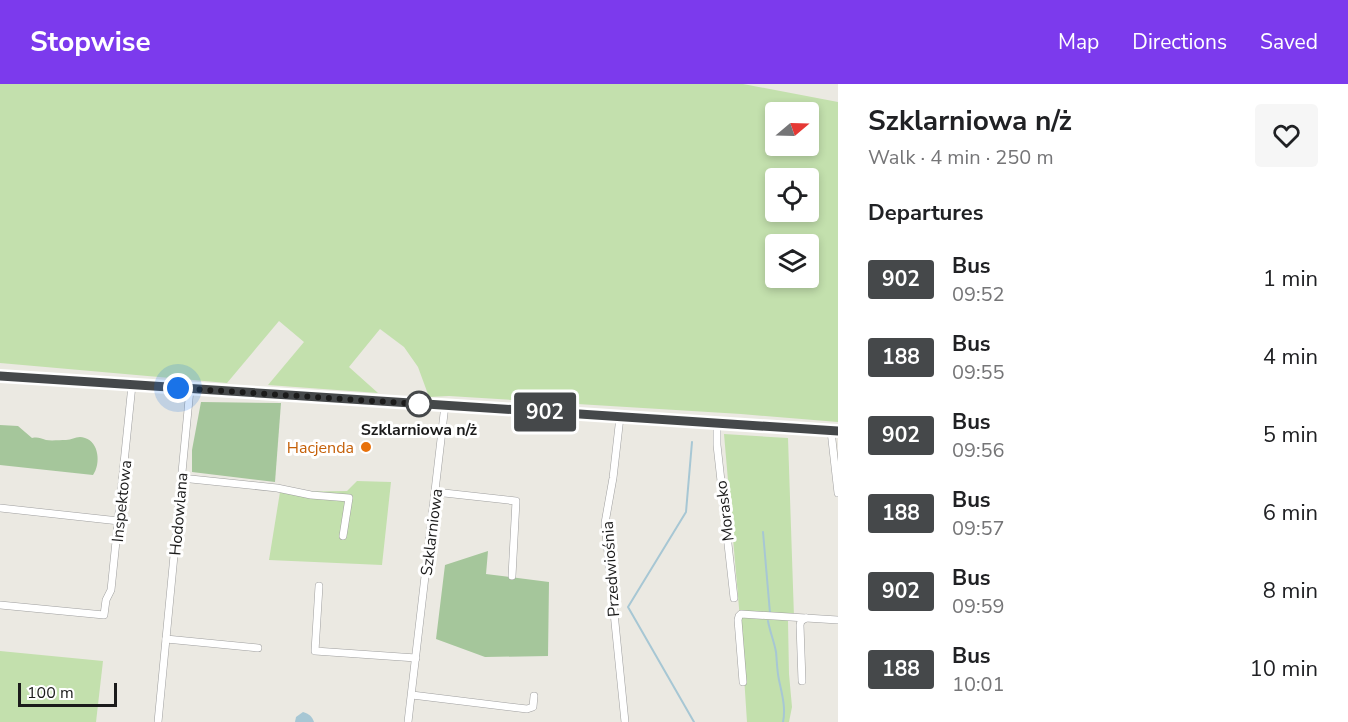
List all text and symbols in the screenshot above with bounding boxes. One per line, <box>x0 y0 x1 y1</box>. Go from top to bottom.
text: Stopwise <box>30 23 151 61</box>
text: Map <box>1058 28 1099 56</box>
text: Directions <box>1132 28 1227 56</box>
text: Saved <box>1260 28 1318 56</box>
north arrow <box>765 102 819 156</box>
map controls <box>765 102 819 288</box>
text: Szklarniowa n/ż <box>868 102 1072 140</box>
button: heart <box>1255 104 1318 167</box>
text: Walk · 4 min · 250 m <box>868 144 1054 171</box>
button: locate <box>765 168 819 222</box>
text: Departures <box>868 198 983 228</box>
button: layers <box>765 234 819 288</box>
text: Bus <box>952 251 991 281</box>
text: 1 min <box>1263 264 1318 294</box>
text: 902 <box>882 265 920 293</box>
text: 09:52 <box>952 281 1005 308</box>
text: Bus <box>952 329 991 359</box>
text: 4 min <box>1263 342 1318 372</box>
text: 188 <box>882 343 920 371</box>
text: 09:55 <box>952 359 1005 386</box>
your location <box>163 373 193 403</box>
marker: Szklarniowa n/ż <box>406 391 432 417</box>
line badge: 902 <box>510 392 580 432</box>
text: 902 <box>526 398 564 426</box>
text: Bus <box>952 407 991 437</box>
place label: Szklarniowa n/ż <box>361 419 478 441</box>
text: 5 min <box>1263 420 1318 450</box>
text: 902 <box>882 421 920 449</box>
place label: Hacjenda <box>287 437 354 459</box>
text: 09:56 <box>952 437 1005 464</box>
marker: Hacjenda <box>359 440 373 454</box>
street label: Inspektowa <box>107 459 137 543</box>
street label: Hodowlana <box>164 472 194 557</box>
street label: Morasko <box>710 479 740 543</box>
text: Bus <box>952 485 991 515</box>
street label: Szklarniowa <box>416 487 448 577</box>
text: 6 min <box>1263 498 1318 528</box>
text: 188 <box>882 499 920 527</box>
text: 09:57 <box>952 515 1005 542</box>
street label: Przedwiośnia <box>597 520 625 618</box>
text: Bus <box>952 563 991 593</box>
text: 8 min <box>1263 576 1318 606</box>
text: 902 <box>882 577 920 605</box>
text: 09:59 <box>952 593 1005 620</box>
text: Bus <box>952 641 991 671</box>
text: 10 min <box>1250 654 1318 684</box>
text: 188 <box>882 655 920 683</box>
text: 10:01 <box>952 671 1005 698</box>
scale bar <box>18 680 117 708</box>
text: 100 m <box>27 682 74 704</box>

